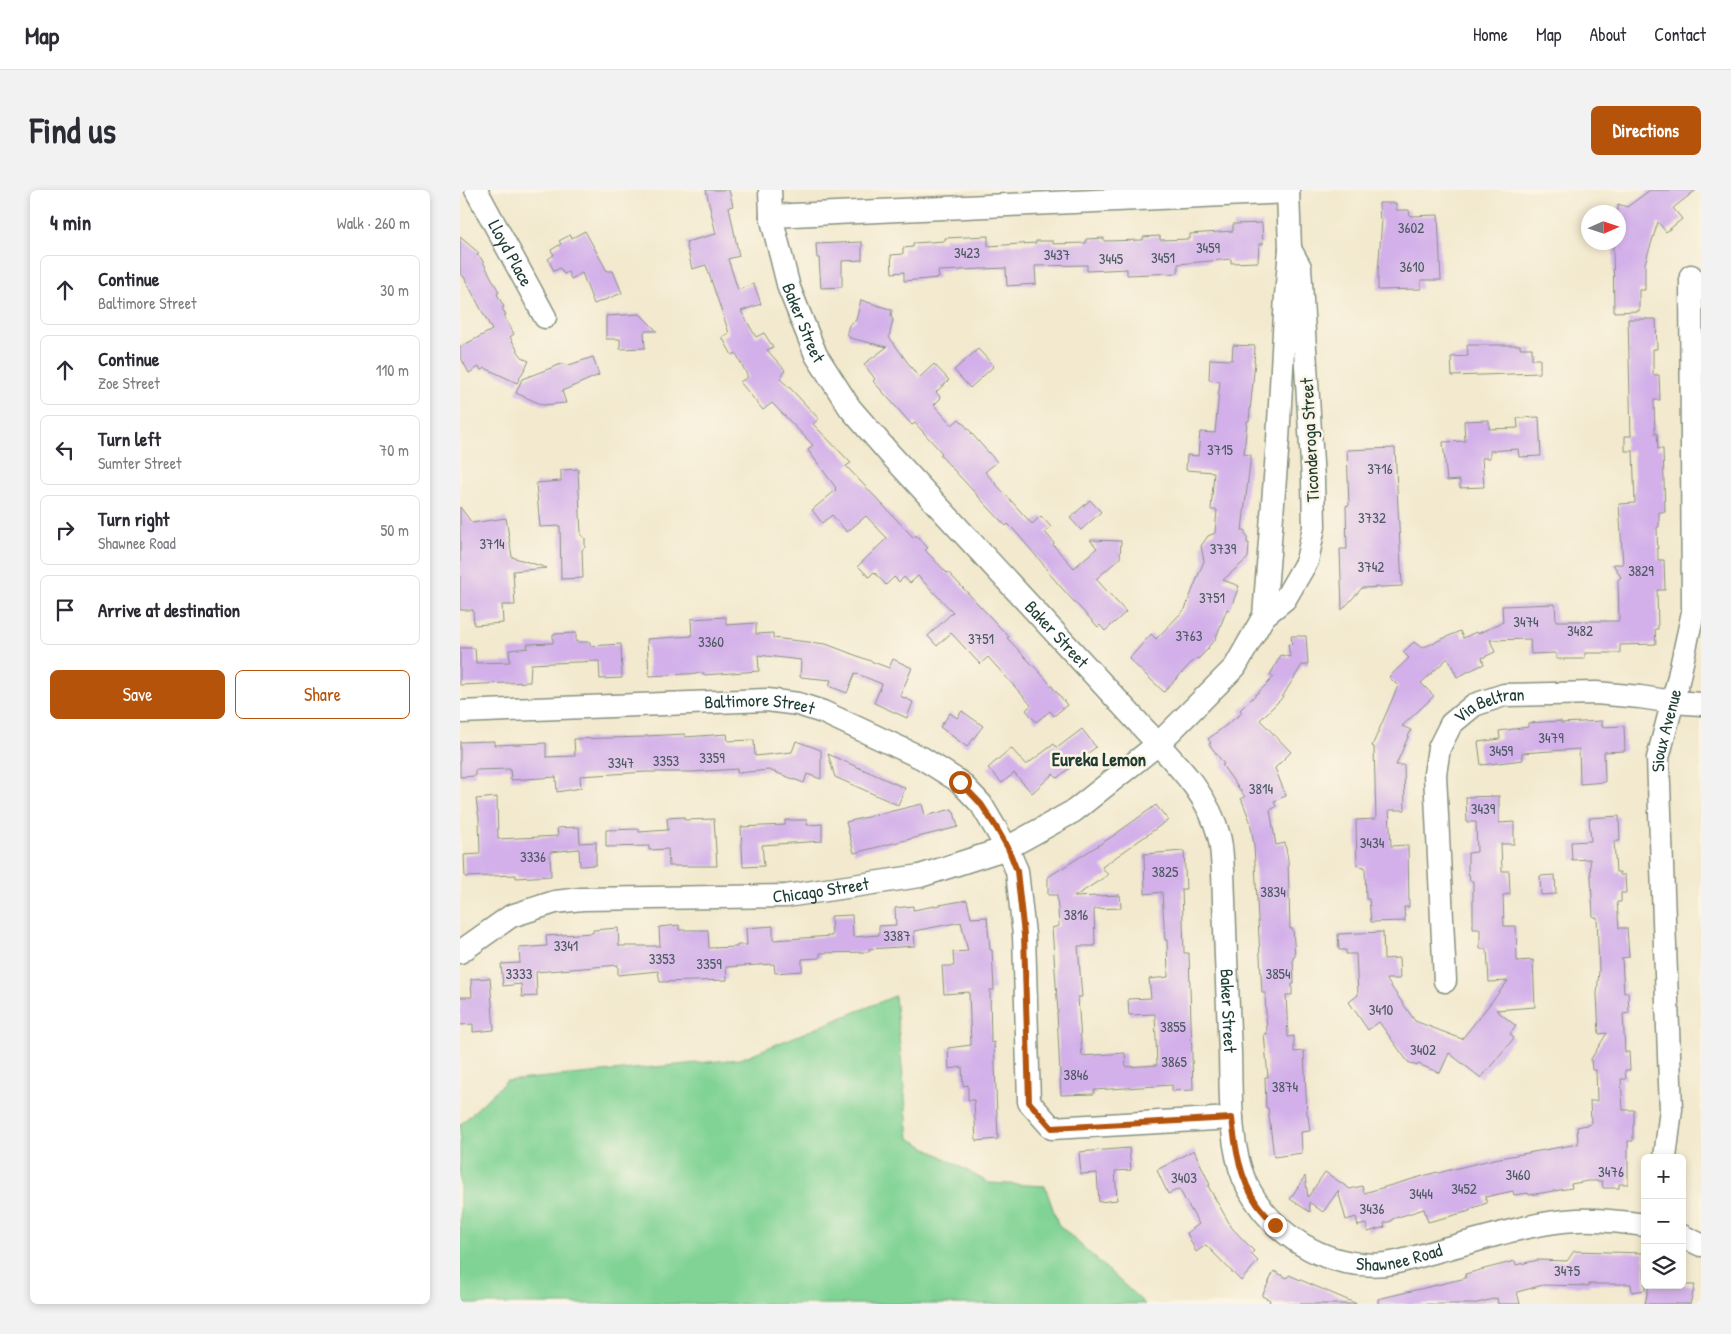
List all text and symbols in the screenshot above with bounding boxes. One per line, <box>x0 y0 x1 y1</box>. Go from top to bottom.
text: Map <box>25 19 59 51</box>
text: Home <box>1473 22 1508 47</box>
text: Map <box>1536 22 1561 47</box>
text: About <box>1589 22 1626 47</box>
text: Contact <box>1654 22 1706 47</box>
button: Directions <box>1591 106 1701 155</box>
text: Find us <box>30 107 116 154</box>
north arrow <box>1581 205 1626 250</box>
text: 4 min <box>50 208 91 237</box>
text: Walk · 260 m <box>337 212 410 234</box>
street label: Lloyd Place <box>483 215 539 291</box>
house number: 3602 <box>1398 217 1424 238</box>
house number: 3459 <box>1196 237 1221 258</box>
house number: 3423 <box>954 242 980 263</box>
house number: 3437 <box>1044 244 1070 265</box>
house number: 3451 <box>1151 247 1175 268</box>
house number: 3445 <box>1099 248 1124 269</box>
house number: 3610 <box>1400 256 1425 277</box>
text: Continue <box>98 266 159 292</box>
icon: ahead <box>51 276 79 304</box>
text: 30 m <box>380 279 409 301</box>
street label: Baker Street <box>776 279 831 368</box>
text: Baltimore Street <box>98 292 197 314</box>
text: Continue <box>98 346 159 372</box>
icon: ahead <box>51 356 79 384</box>
text: 110 m <box>376 359 409 381</box>
text: Zoe Street <box>98 372 160 394</box>
street label: Ticonderoga Street <box>1294 376 1325 503</box>
text: Turn left <box>98 426 161 452</box>
icon: left <box>51 436 79 464</box>
text: 70 m <box>379 439 409 461</box>
house number: 3715 <box>1207 439 1234 460</box>
text: Sumter Street <box>98 452 182 474</box>
house number: 3716 <box>1367 458 1393 479</box>
text: Turn right <box>98 506 169 532</box>
house number: 3732 <box>1358 507 1386 528</box>
icon: right <box>51 516 79 544</box>
text: 50 m <box>381 519 409 541</box>
text: Shawnee Road <box>98 532 176 554</box>
house number: 3714 <box>479 533 505 554</box>
house number: 3739 <box>1210 538 1237 559</box>
house number: 3742 <box>1358 556 1384 577</box>
house number: 3829 <box>1628 560 1654 581</box>
house number: 3751 <box>1199 587 1225 608</box>
street label: Baker Street <box>1019 595 1095 674</box>
icon: arrive <box>51 596 79 624</box>
text: Arrive at destination <box>98 597 240 623</box>
house number: 3474 <box>1513 611 1539 632</box>
house number: 3482 <box>1567 620 1593 641</box>
house number: 3763 <box>1176 625 1203 646</box>
house number: 3751 <box>968 628 994 649</box>
house number: 3360 <box>698 631 724 652</box>
button: Save <box>50 670 225 719</box>
button: Share <box>235 670 410 719</box>
street label: Via Beltran <box>1448 682 1525 729</box>
street label: Sioux Avenue <box>1645 686 1687 772</box>
street label: Baltimore Street <box>704 687 819 721</box>
house number: 3479 <box>1538 727 1564 748</box>
house number: 3459 <box>1489 740 1514 761</box>
district label: Eureka Lemon <box>1052 746 1147 772</box>
house number: 3359 <box>699 747 725 768</box>
house number: 3353 <box>653 750 680 771</box>
house number: 3347 <box>608 752 634 773</box>
route start <box>949 771 972 794</box>
house number: 3814 <box>1249 778 1274 799</box>
house number: 3439 <box>1471 798 1496 819</box>
house number: 3434 <box>1360 832 1385 853</box>
house number: 3336 <box>520 846 546 867</box>
house number: 3825 <box>1152 861 1179 882</box>
street label: Chicago Street <box>773 871 871 908</box>
house number: 3834 <box>1260 881 1286 902</box>
house number: 3816 <box>1064 904 1088 925</box>
house number: 3387 <box>883 925 911 946</box>
house number: 3341 <box>554 935 578 956</box>
house number: 3353 <box>649 948 676 969</box>
house number: 3359 <box>696 953 722 974</box>
house number: 3333 <box>506 963 533 984</box>
house number: 3854 <box>1265 963 1291 984</box>
street label: Baker Street <box>1214 968 1243 1054</box>
house number: 3410 <box>1369 999 1394 1020</box>
house number: 3855 <box>1160 1016 1187 1037</box>
house number: 3402 <box>1410 1039 1436 1060</box>
house number: 3865 <box>1161 1051 1187 1072</box>
house number: 3846 <box>1064 1064 1088 1085</box>
house number: 3874 <box>1272 1076 1299 1097</box>
map controls <box>1641 1154 1686 1289</box>
button: + <box>1641 1154 1686 1199</box>
house number: 3476 <box>1598 1161 1624 1182</box>
house number: 3460 <box>1505 1164 1531 1185</box>
house number: 3403 <box>1171 1167 1197 1188</box>
house number: 3452 <box>1451 1178 1477 1199</box>
house number: 3444 <box>1409 1183 1433 1204</box>
house number: 3436 <box>1359 1198 1385 1219</box>
button: − <box>1641 1199 1686 1244</box>
route end <box>1264 1214 1287 1237</box>
street label: Shawnee Road <box>1355 1237 1445 1277</box>
button: layers <box>1641 1244 1686 1289</box>
house number: 3475 <box>1554 1260 1581 1281</box>

